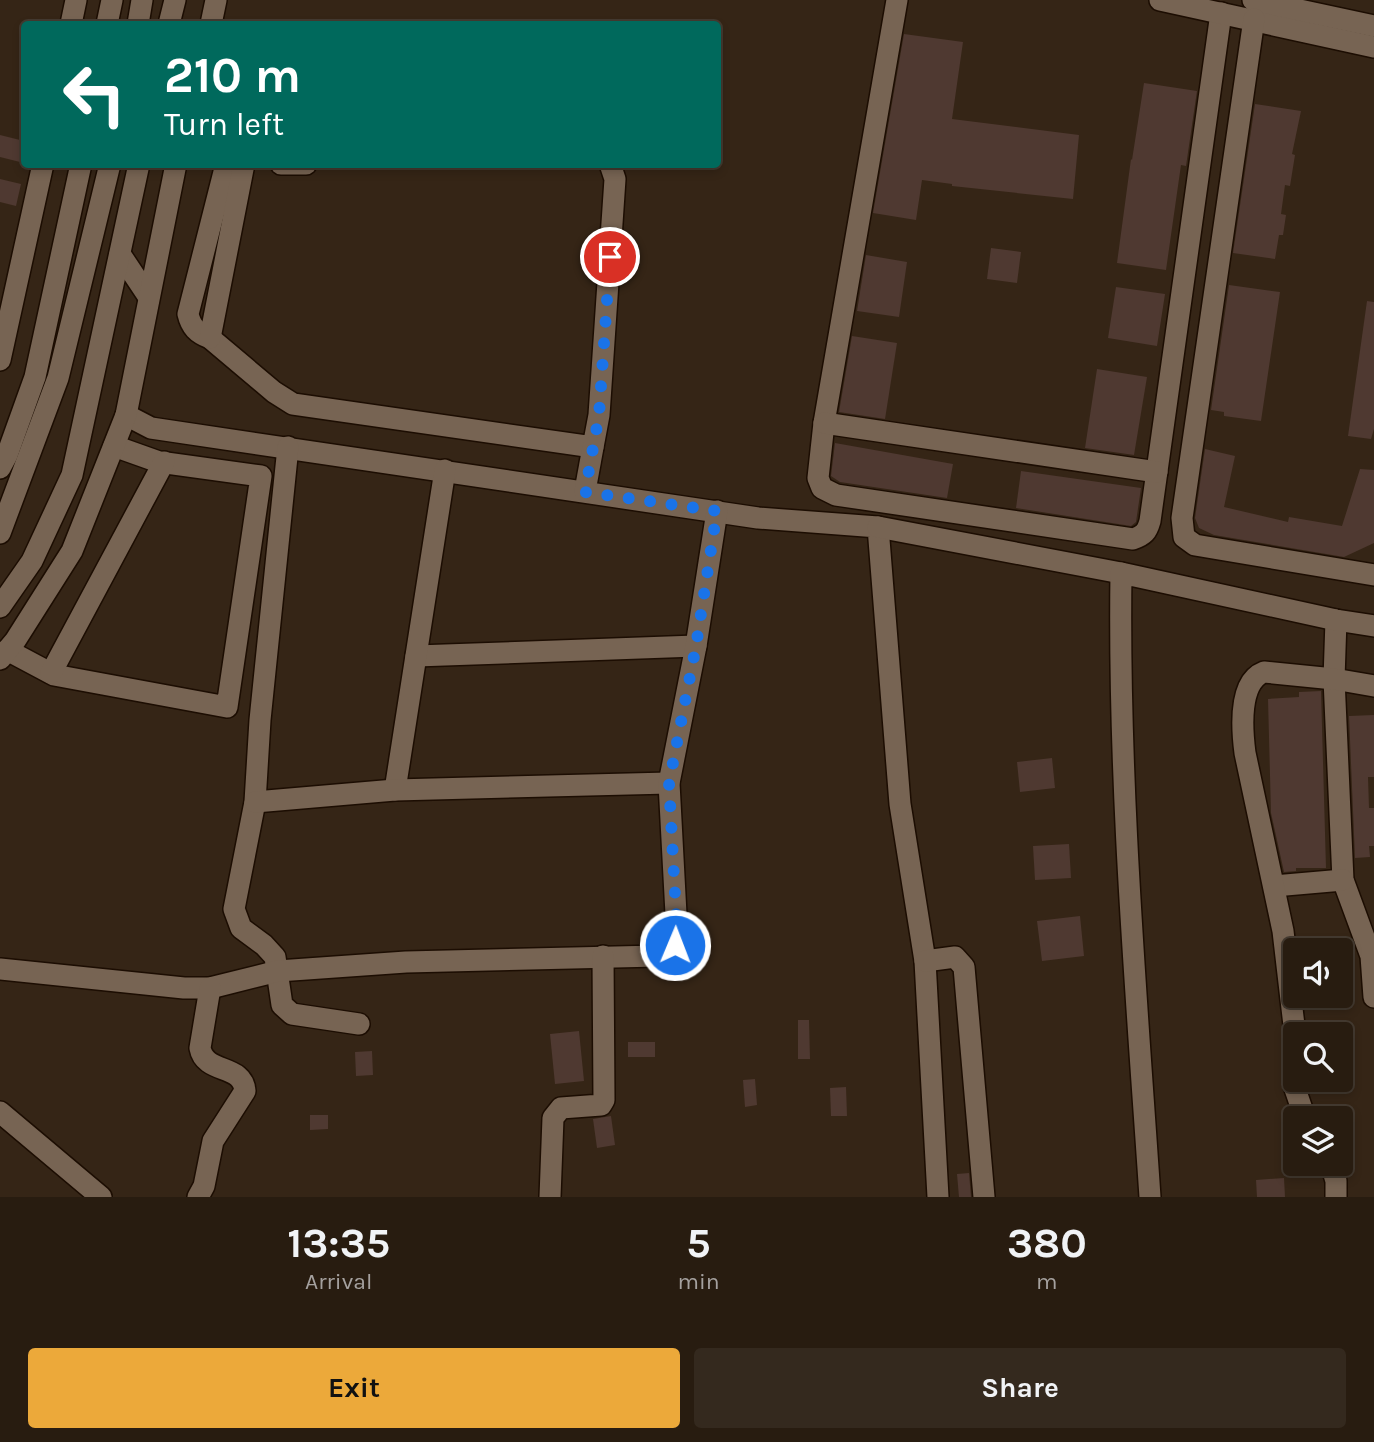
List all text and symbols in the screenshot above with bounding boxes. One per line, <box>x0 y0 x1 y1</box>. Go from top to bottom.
text: 210 m <box>164 47 301 104</box>
icon: left <box>49 49 140 140</box>
text: Turn left <box>164 106 284 143</box>
pin <box>580 227 640 287</box>
icon: arrive <box>591 238 629 276</box>
position arrow <box>638 908 712 982</box>
map controls <box>1283 938 1353 1176</box>
button: sound <box>1283 938 1353 1008</box>
button: search <box>1283 1022 1353 1092</box>
button: layers <box>1283 1106 1353 1176</box>
text: 13:35 <box>287 1218 390 1268</box>
text: 5 <box>686 1218 711 1268</box>
text: 380 <box>1007 1218 1087 1268</box>
text: Arrival <box>305 1268 372 1295</box>
text: min <box>677 1268 720 1295</box>
text: m <box>1036 1268 1058 1295</box>
button: Exit <box>28 1348 680 1428</box>
button: Share <box>694 1348 1346 1428</box>

